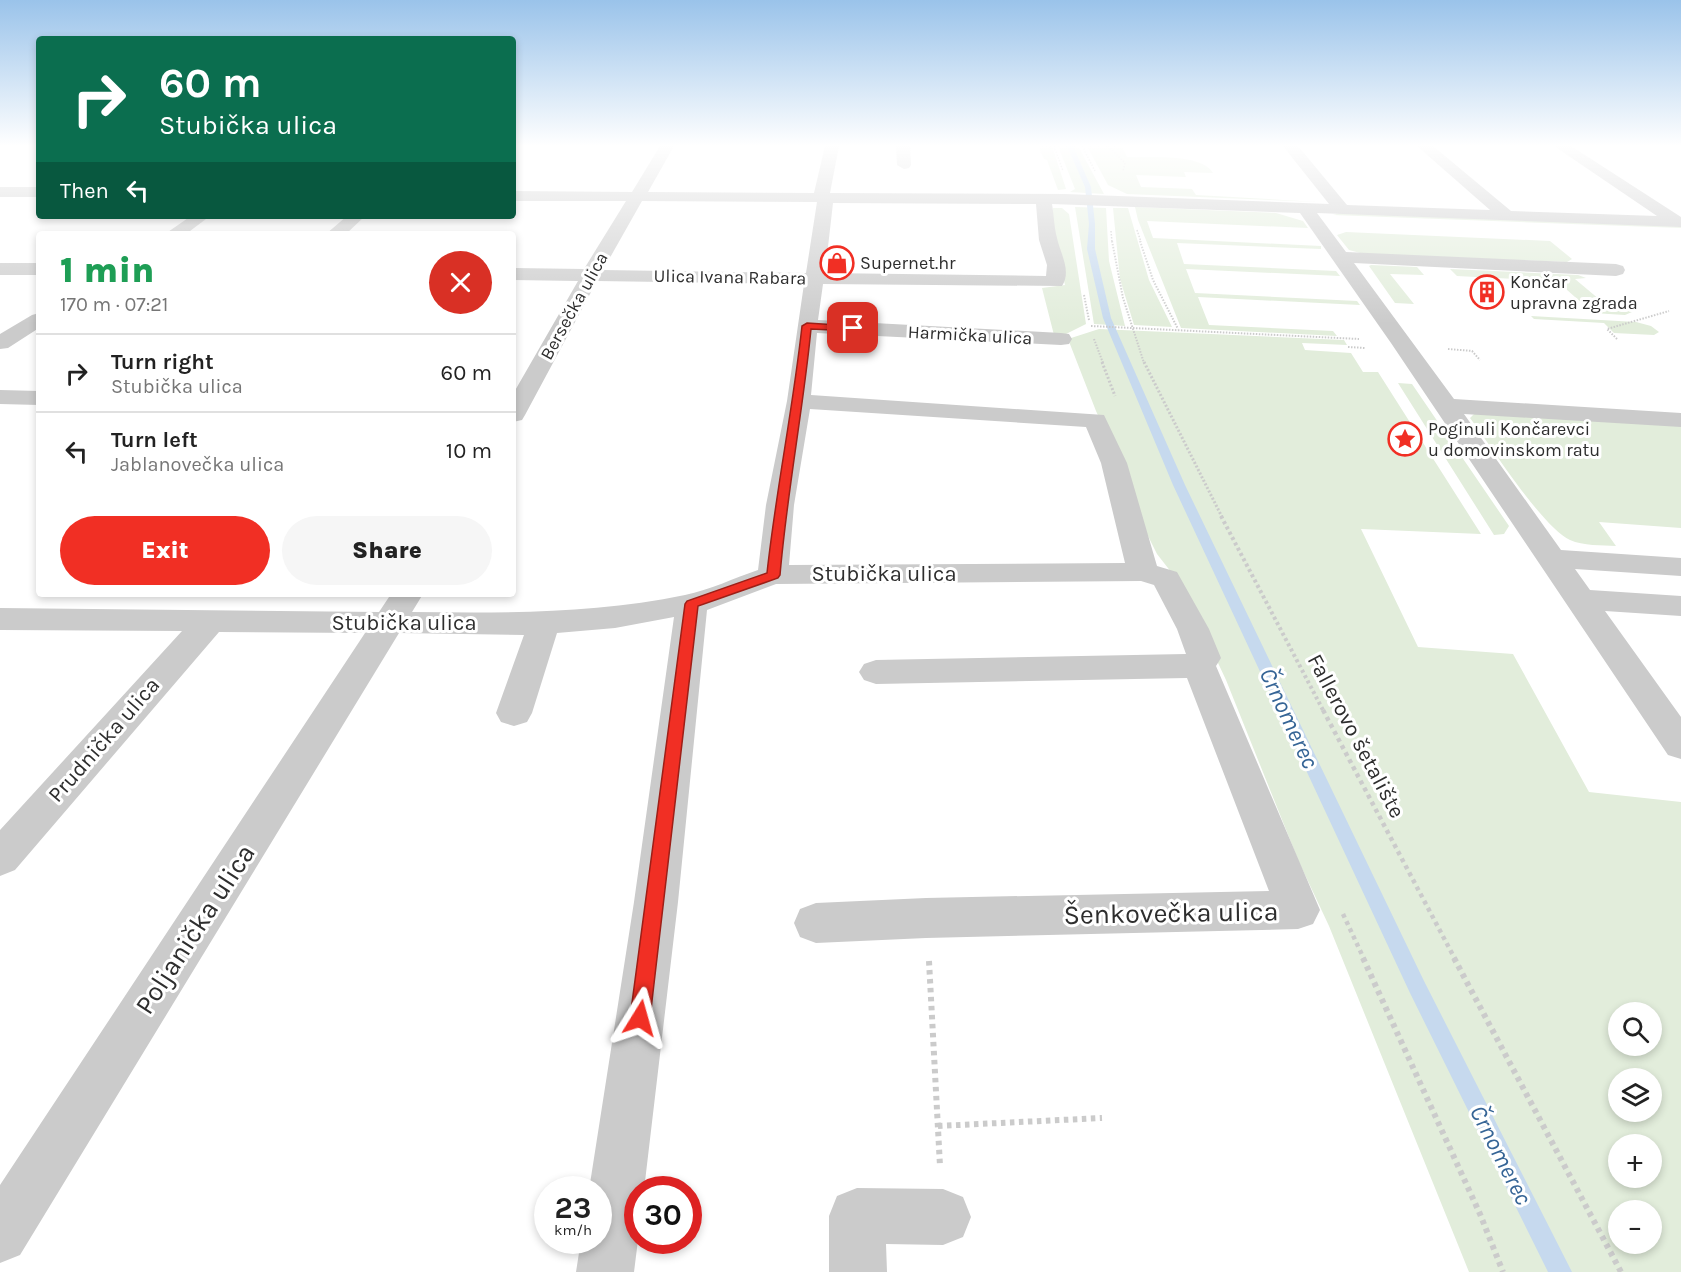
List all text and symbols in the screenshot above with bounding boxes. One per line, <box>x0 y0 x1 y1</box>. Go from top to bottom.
text: 60 m <box>159 58 262 108</box>
icon: right <box>60 60 138 138</box>
text: Stubička ulica <box>159 109 337 141</box>
icon: left <box>121 174 154 207</box>
text: Then <box>60 178 109 204</box>
shop icon: Supernet.hr <box>819 245 855 281</box>
street label: Bersečka ulica <box>535 248 613 364</box>
text: 1 min <box>60 249 154 291</box>
button: close <box>429 251 492 314</box>
place label: Supernet.hr <box>860 252 956 274</box>
street label: Ulica Ivana Rabara <box>654 265 806 289</box>
place label: Končar upravna zgrada <box>1510 271 1638 314</box>
building icon: Končar upravna zgrada <box>1469 274 1505 310</box>
text: 170 m · 07:21 <box>60 293 168 316</box>
pin <box>827 302 878 353</box>
icon: arrive <box>836 311 869 344</box>
street label: Harmička ulica <box>907 321 1033 349</box>
text: Turn right <box>111 349 214 375</box>
icon: right <box>60 357 93 390</box>
text: 60 m <box>441 360 492 386</box>
text: Stubička ulica <box>111 375 243 398</box>
place label: Poginuli Končarevci u domovinskom ratu <box>1428 418 1600 461</box>
place icon: Poginuli Končarevci u domovinskom ratu <box>1387 421 1423 457</box>
text: Turn left <box>111 427 198 453</box>
icon: left <box>60 435 93 468</box>
text: 10 m <box>446 438 492 464</box>
text: Jablanovečka ulica <box>111 453 284 476</box>
button: Exit <box>60 516 270 585</box>
button: Share <box>282 516 492 585</box>
street label: Stubička ulica <box>811 561 957 587</box>
street label: Stubička ulica <box>331 610 477 636</box>
street label: Fallerovo šetalište <box>1302 650 1410 822</box>
water label: Črnomerec <box>1253 663 1325 773</box>
street label: Prudnička ulica <box>43 672 165 808</box>
street label: Poljanička ulica <box>128 838 262 1020</box>
street label: Šenkovečka ulica <box>1063 895 1279 931</box>
position arrow <box>608 986 672 1050</box>
map controls <box>1608 1002 1662 1254</box>
button: search <box>1608 1002 1662 1056</box>
button: layers <box>1608 1068 1662 1122</box>
water label: Črnomerec <box>1464 1101 1538 1209</box>
button: + <box>1608 1134 1662 1188</box>
speed limit sign: 30 <box>624 1176 702 1254</box>
text: 23 <box>555 1190 591 1226</box>
button: − <box>1608 1200 1662 1254</box>
text: km/h <box>554 1221 592 1239</box>

